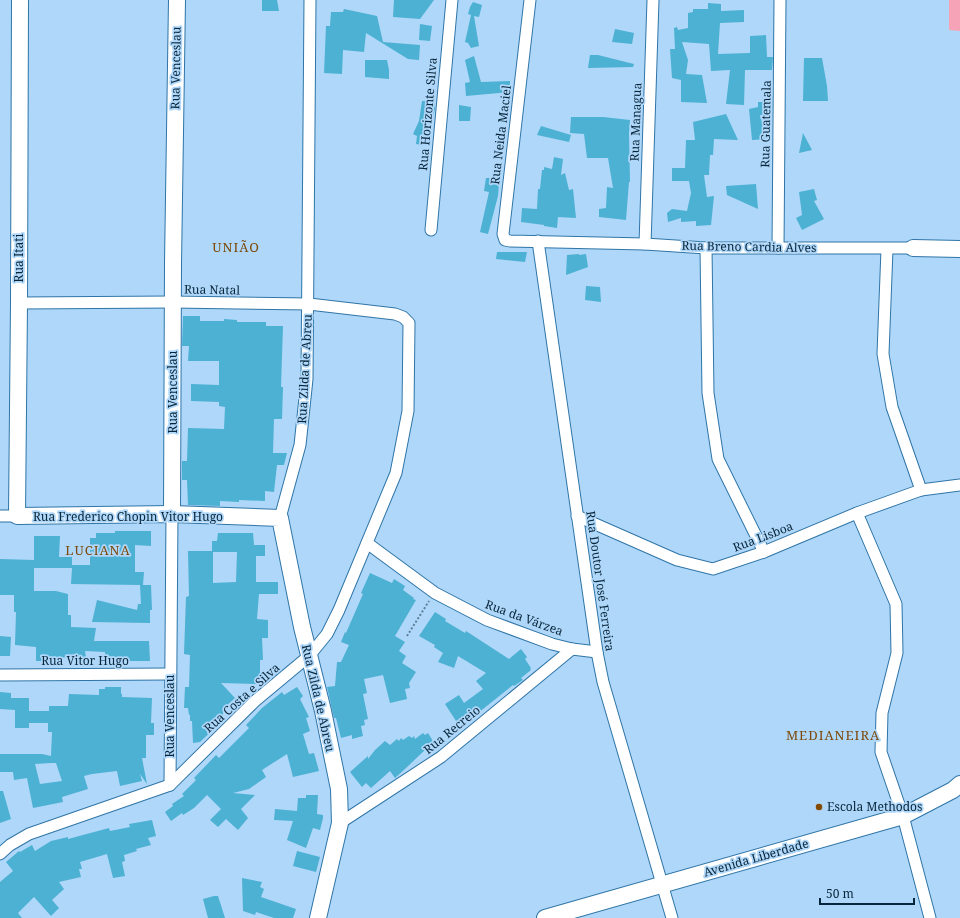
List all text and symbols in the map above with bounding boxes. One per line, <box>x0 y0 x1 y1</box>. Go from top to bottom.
street label: Rua Venceslau <box>166 26 185 110</box>
street label: Rua Horizonte Silva <box>414 56 441 171</box>
street label: Rua Guatemala <box>756 80 775 168</box>
street label: Rua Managua <box>626 82 645 162</box>
street label: Rua Neida Maciel <box>486 84 515 186</box>
street label: Rua Itati <box>10 233 27 282</box>
street label: Rua Breno Cardia Alves <box>681 237 817 256</box>
district label: UNIÃO <box>212 238 260 256</box>
street label: Rua Natal <box>184 281 240 298</box>
street label: Rua Zilda de Abreu <box>293 313 316 424</box>
street label: Rua Venceslau <box>164 350 181 433</box>
street label: Rua Frederico Chopin Vitor Hugo <box>33 508 223 525</box>
street label: Rua Doutor José Ferreira <box>582 510 619 652</box>
street label: Rua Lisboa <box>730 517 796 556</box>
district label: LUCIANA <box>65 541 131 559</box>
street label: Rua da Várzea <box>483 596 566 640</box>
street label: Rua Zilda de Abreu <box>298 643 339 754</box>
street label: Rua Vitor Hugo <box>41 652 129 669</box>
street label: Rua Costa e Silva <box>200 659 283 736</box>
street label: Rua Venceslau <box>161 674 178 757</box>
street label: Rua Recreio <box>420 701 484 758</box>
district label: MEDIANEIRA <box>786 726 880 744</box>
place label: Escola Methodos <box>827 798 922 815</box>
marker: Escola Methodos <box>814 802 824 812</box>
street label: Avenida Liberdade <box>701 834 810 881</box>
scale bar <box>820 880 914 906</box>
text: 50 m <box>826 885 854 902</box>

